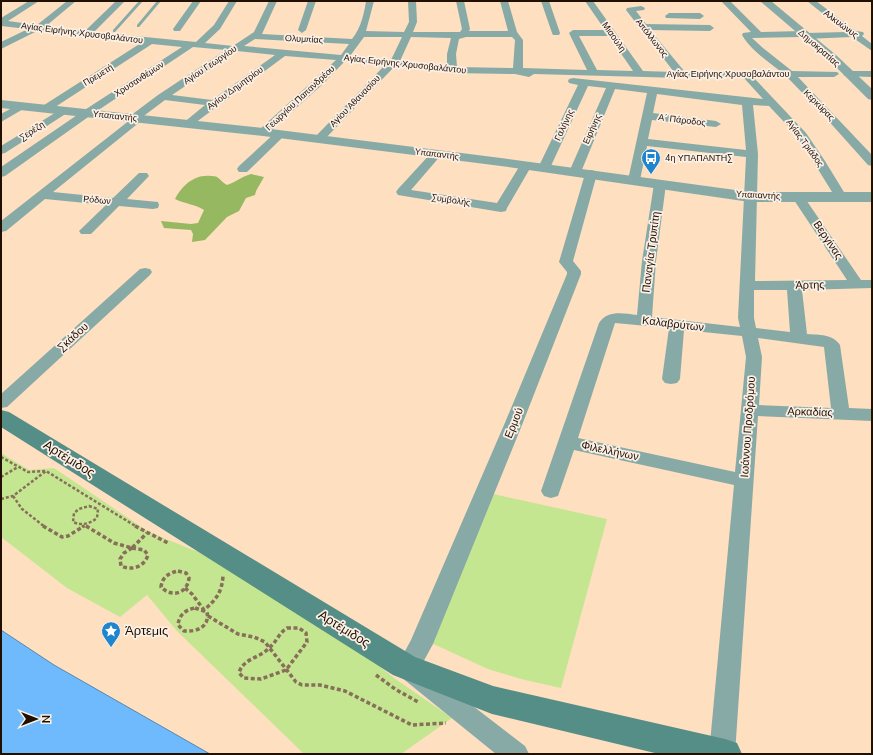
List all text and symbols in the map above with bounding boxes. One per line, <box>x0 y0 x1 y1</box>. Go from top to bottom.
street label: Αλκυώνυς <box>821 7 861 41</box>
street label: Απόλλωνος <box>633 16 671 60</box>
street label: Αγίας Ειρήνης Χρυσοβαλάντου <box>20 20 144 46</box>
street label: Μιαούλη <box>599 20 629 54</box>
street label: Δημοκρατίας <box>796 27 843 70</box>
street label: Ολυμπίας <box>285 32 324 46</box>
street label: Αγίου Γεωργίου <box>181 43 239 87</box>
street label: Αγίας Ειρήνης Χρυσοβαλάντου <box>343 52 467 76</box>
street label: Χρυσανθέμων <box>112 58 167 100</box>
street label: Πρεμετή <box>81 61 115 89</box>
street label: Αγίου Δημητρίου <box>204 63 266 112</box>
street label: Γεωργίου Παπανδρέου <box>263 63 337 133</box>
street label: Αγίας Ειρήνης Χρυσοβαλάντου <box>667 68 790 80</box>
street label: Αγίου Αθανασίου <box>327 72 383 130</box>
street label: Κερκύρας <box>801 87 838 124</box>
street label: Γαλήνης <box>551 107 577 143</box>
street label: Υπαπαντής <box>92 108 138 124</box>
street label: Ειρήνης <box>580 111 604 146</box>
street label: Α΄ Πάροδος <box>658 111 707 129</box>
street label: Αγίας Τριάδος <box>784 117 827 170</box>
street label: Σερέζη <box>17 119 47 143</box>
street label: Υπαπαντής <box>414 145 460 163</box>
bus stop icon: 4η ΥΠΑΠΑΝΤΗΣ <box>640 147 662 175</box>
place label: 4η ΥΠΑΠΑΝΤΗΣ <box>665 152 733 164</box>
street label: Υπαπαντής <box>736 188 781 202</box>
street label: Συμβολής <box>431 191 472 209</box>
street label: Ρόδων <box>83 193 112 207</box>
street label: Παναγία Τρυπίτη <box>639 211 663 293</box>
street label: Βεργίνας <box>810 218 846 262</box>
street label: Άρτης <box>795 277 825 293</box>
street label: Καλαβρύτων <box>641 313 705 335</box>
street label: Σκάδου <box>54 319 92 355</box>
street label: Ιωάννου Προδρόμου <box>737 376 759 478</box>
street label: Αρκαδίας <box>787 404 833 420</box>
street label: Ερμού <box>501 405 527 441</box>
street label: Αρτέμιδος <box>40 436 98 482</box>
street label: Φιλελλήνων <box>580 438 641 465</box>
street label: Αρτέμιδος <box>315 606 373 652</box>
place icon: Άρτεμις <box>100 620 122 648</box>
place label: Άρτεμις <box>125 622 168 640</box>
north arrow <box>16 699 56 739</box>
text: N <box>38 715 53 723</box>

